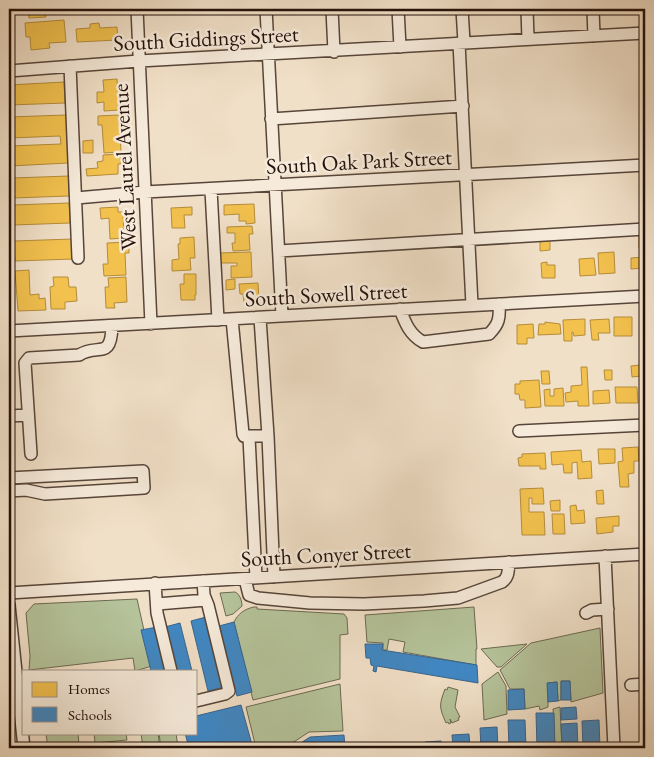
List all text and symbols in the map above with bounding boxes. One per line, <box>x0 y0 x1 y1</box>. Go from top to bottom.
street label: South Giddings Street <box>113 19 299 58</box>
street label: West Laurel Avenue <box>106 82 143 251</box>
street label: South Oak Park Street <box>265 142 453 181</box>
street label: South Sowell Street <box>244 276 408 313</box>
street label: South Conyer Street <box>240 536 412 573</box>
legend <box>22 670 198 734</box>
text: Homes <box>68 679 110 698</box>
text: Schools <box>68 705 112 724</box>

